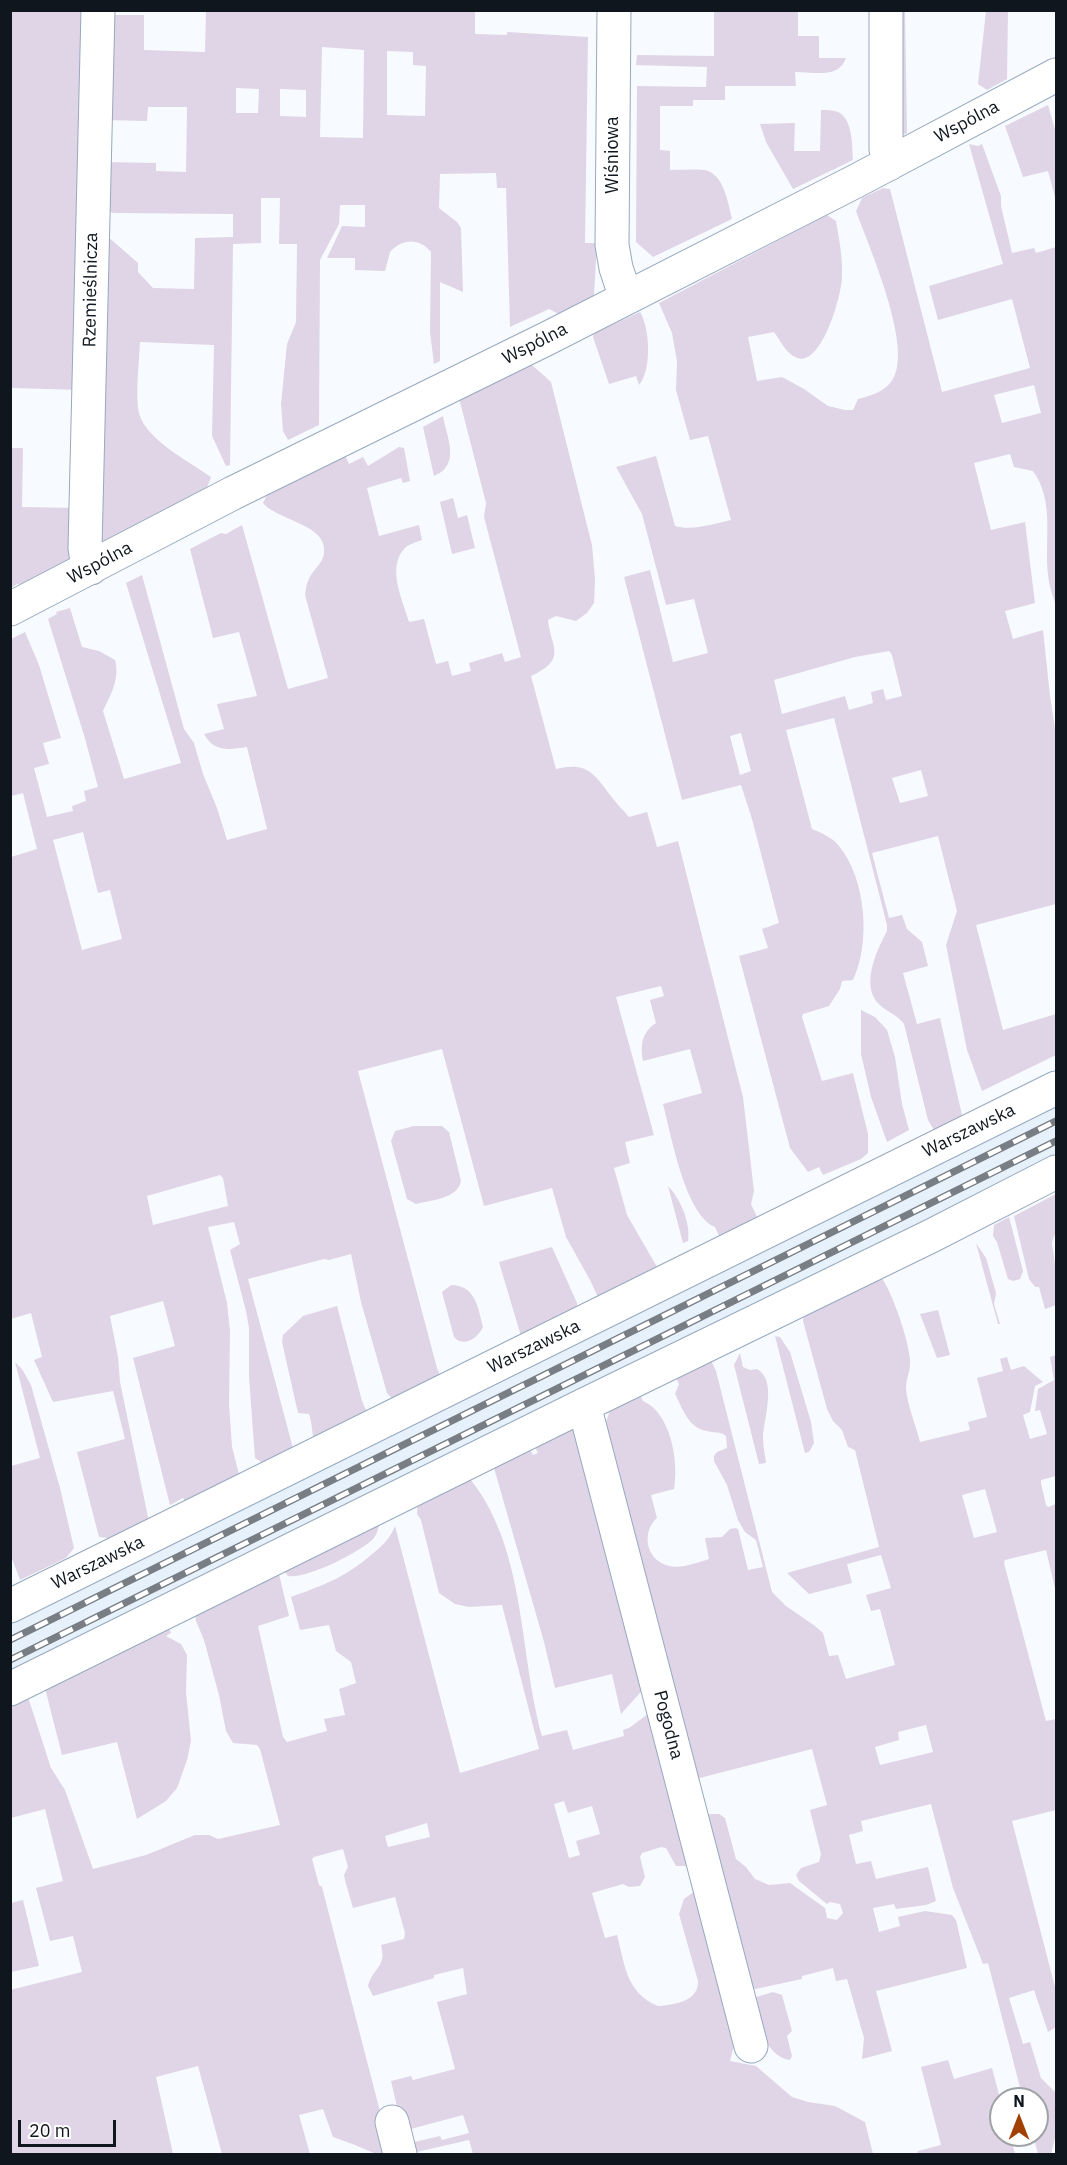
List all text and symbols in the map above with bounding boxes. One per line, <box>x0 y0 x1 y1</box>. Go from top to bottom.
street label: Wspólna <box>931 96 1003 148</box>
street label: Wiśniowa <box>602 116 624 194</box>
street label: Rzemieślnicza <box>79 232 103 348</box>
street label: Wspólna <box>499 319 571 369</box>
street label: Wspólna <box>64 537 136 589</box>
street label: Warszawska <box>919 1099 1019 1163</box>
street label: Warszawska <box>484 1315 584 1379</box>
street label: Warszawska <box>48 1531 148 1595</box>
street label: Pogodna <box>648 1688 688 1762</box>
north arrow <box>989 2087 1049 2147</box>
text: N <box>1013 2091 1025 2111</box>
scale bar <box>21 2108 118 2146</box>
text: 20 m <box>29 2119 71 2142</box>

